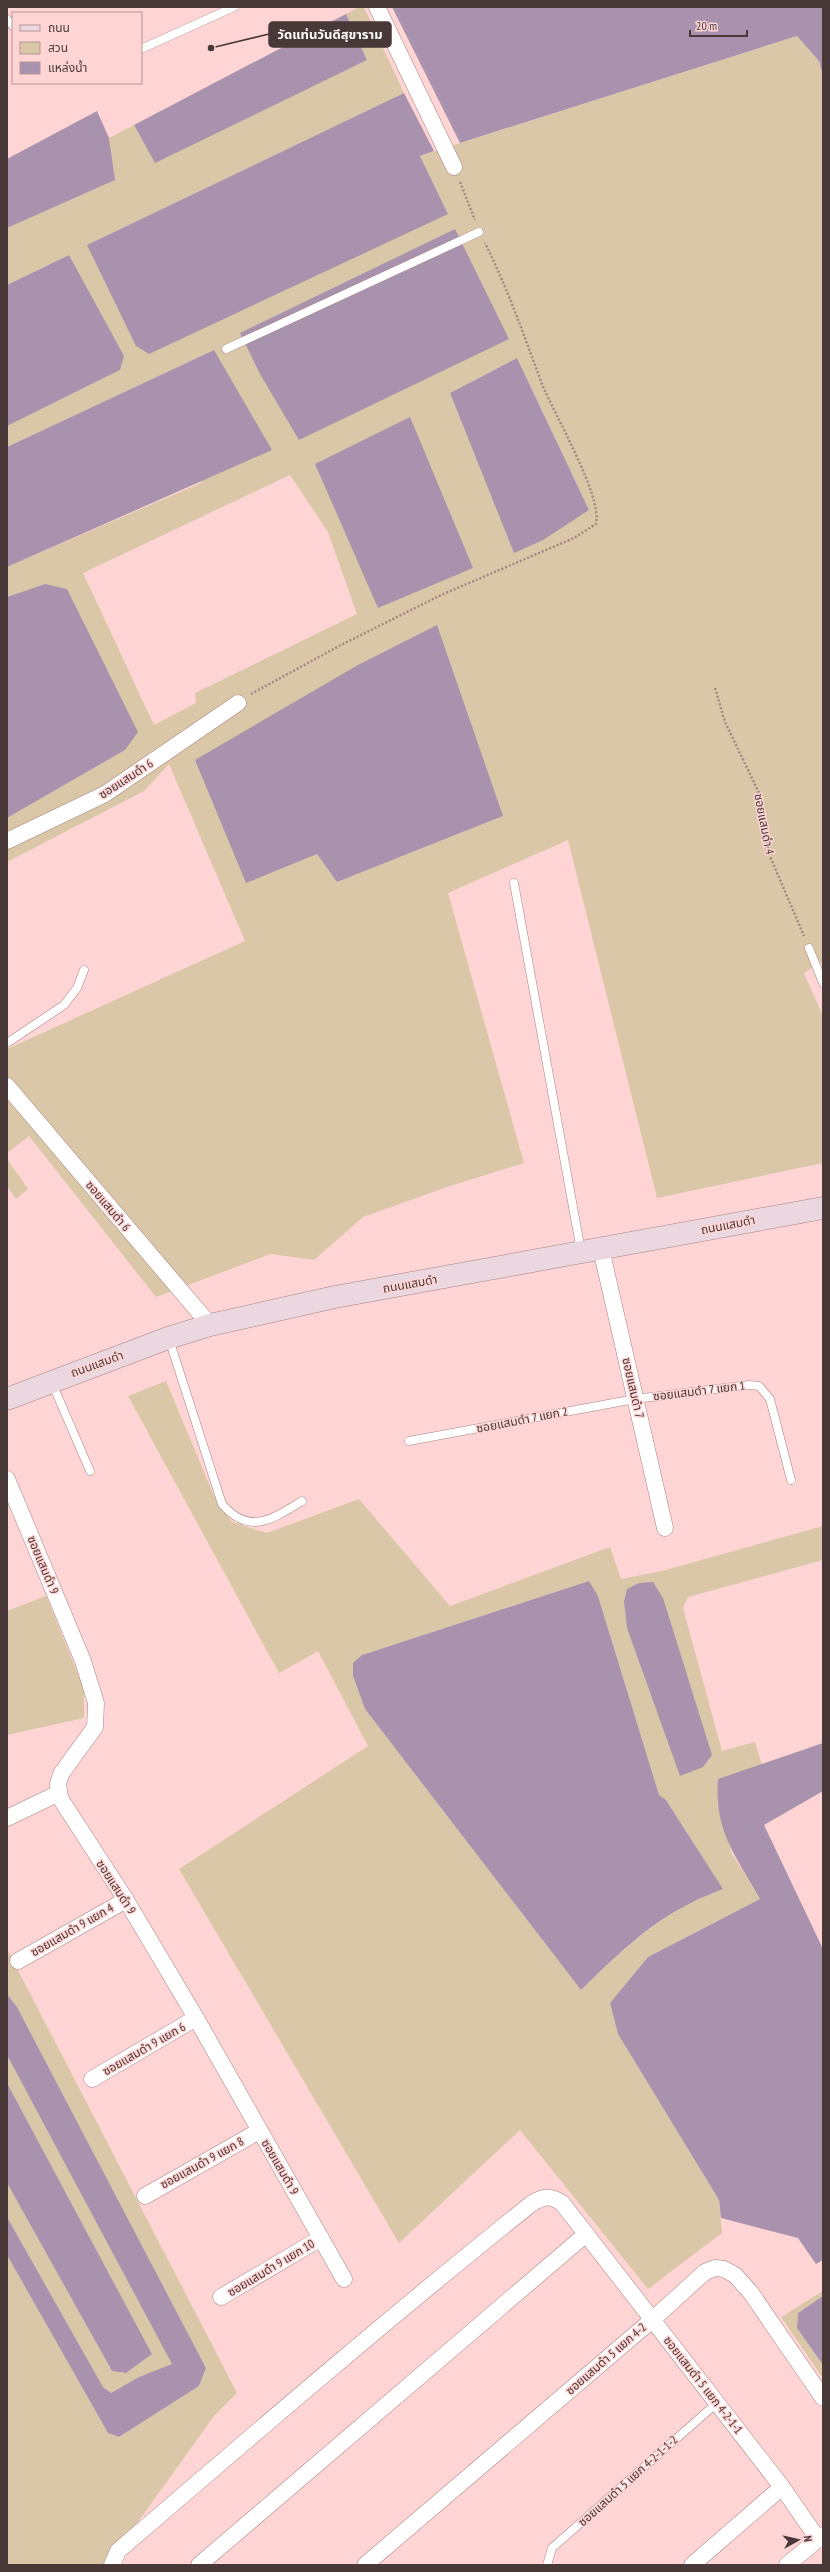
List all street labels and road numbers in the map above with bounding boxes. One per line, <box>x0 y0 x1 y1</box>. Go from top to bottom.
street label: ซอยแสมดำ 6 <box>96 755 156 802</box>
street label: ซอยแสมดำ 4 <box>751 792 778 856</box>
street label: ซอยแสมดำ 6 <box>83 1177 134 1234</box>
street label: ถนนแสมดำ <box>699 1212 756 1237</box>
street label: ถนนแสมดำ <box>381 1271 438 1296</box>
street label: ถนนแสมดำ <box>68 1347 125 1380</box>
street label: ซอยแสมดำ 7 <box>619 1356 648 1420</box>
street label: ซอยแสมดำ 7 แยก 1 <box>652 1377 746 1404</box>
street label: ซอยแสมดำ 7 แยก 2 <box>475 1403 569 1436</box>
street label: ซอยแสมดำ 9 <box>24 1533 62 1596</box>
street label: ซอยแสมดำ 9 <box>93 1857 140 1917</box>
street label: ซอยแสมดำ 9 แยก 4 <box>28 1900 116 1959</box>
street label: ซอยแสมดำ 9 แยก 6 <box>100 2019 188 2078</box>
street label: ซอยแสมดำ 9 แยก 8 <box>157 2133 246 2192</box>
street label: ซอยแสมดำ 9 <box>258 2136 302 2197</box>
street label: ซอยแสมดำ 9 แยก 10 <box>225 2236 317 2299</box>
street label: ซอยแสมดำ 5 แยก 4-2 <box>562 2320 649 2398</box>
street label: ซอยแสมดำ 5 แยก 4-2-1-1 <box>661 2333 746 2437</box>
street label: ซอยแสมดำ 5 แยก 4-2-1-1-2 <box>575 2432 680 2529</box>

